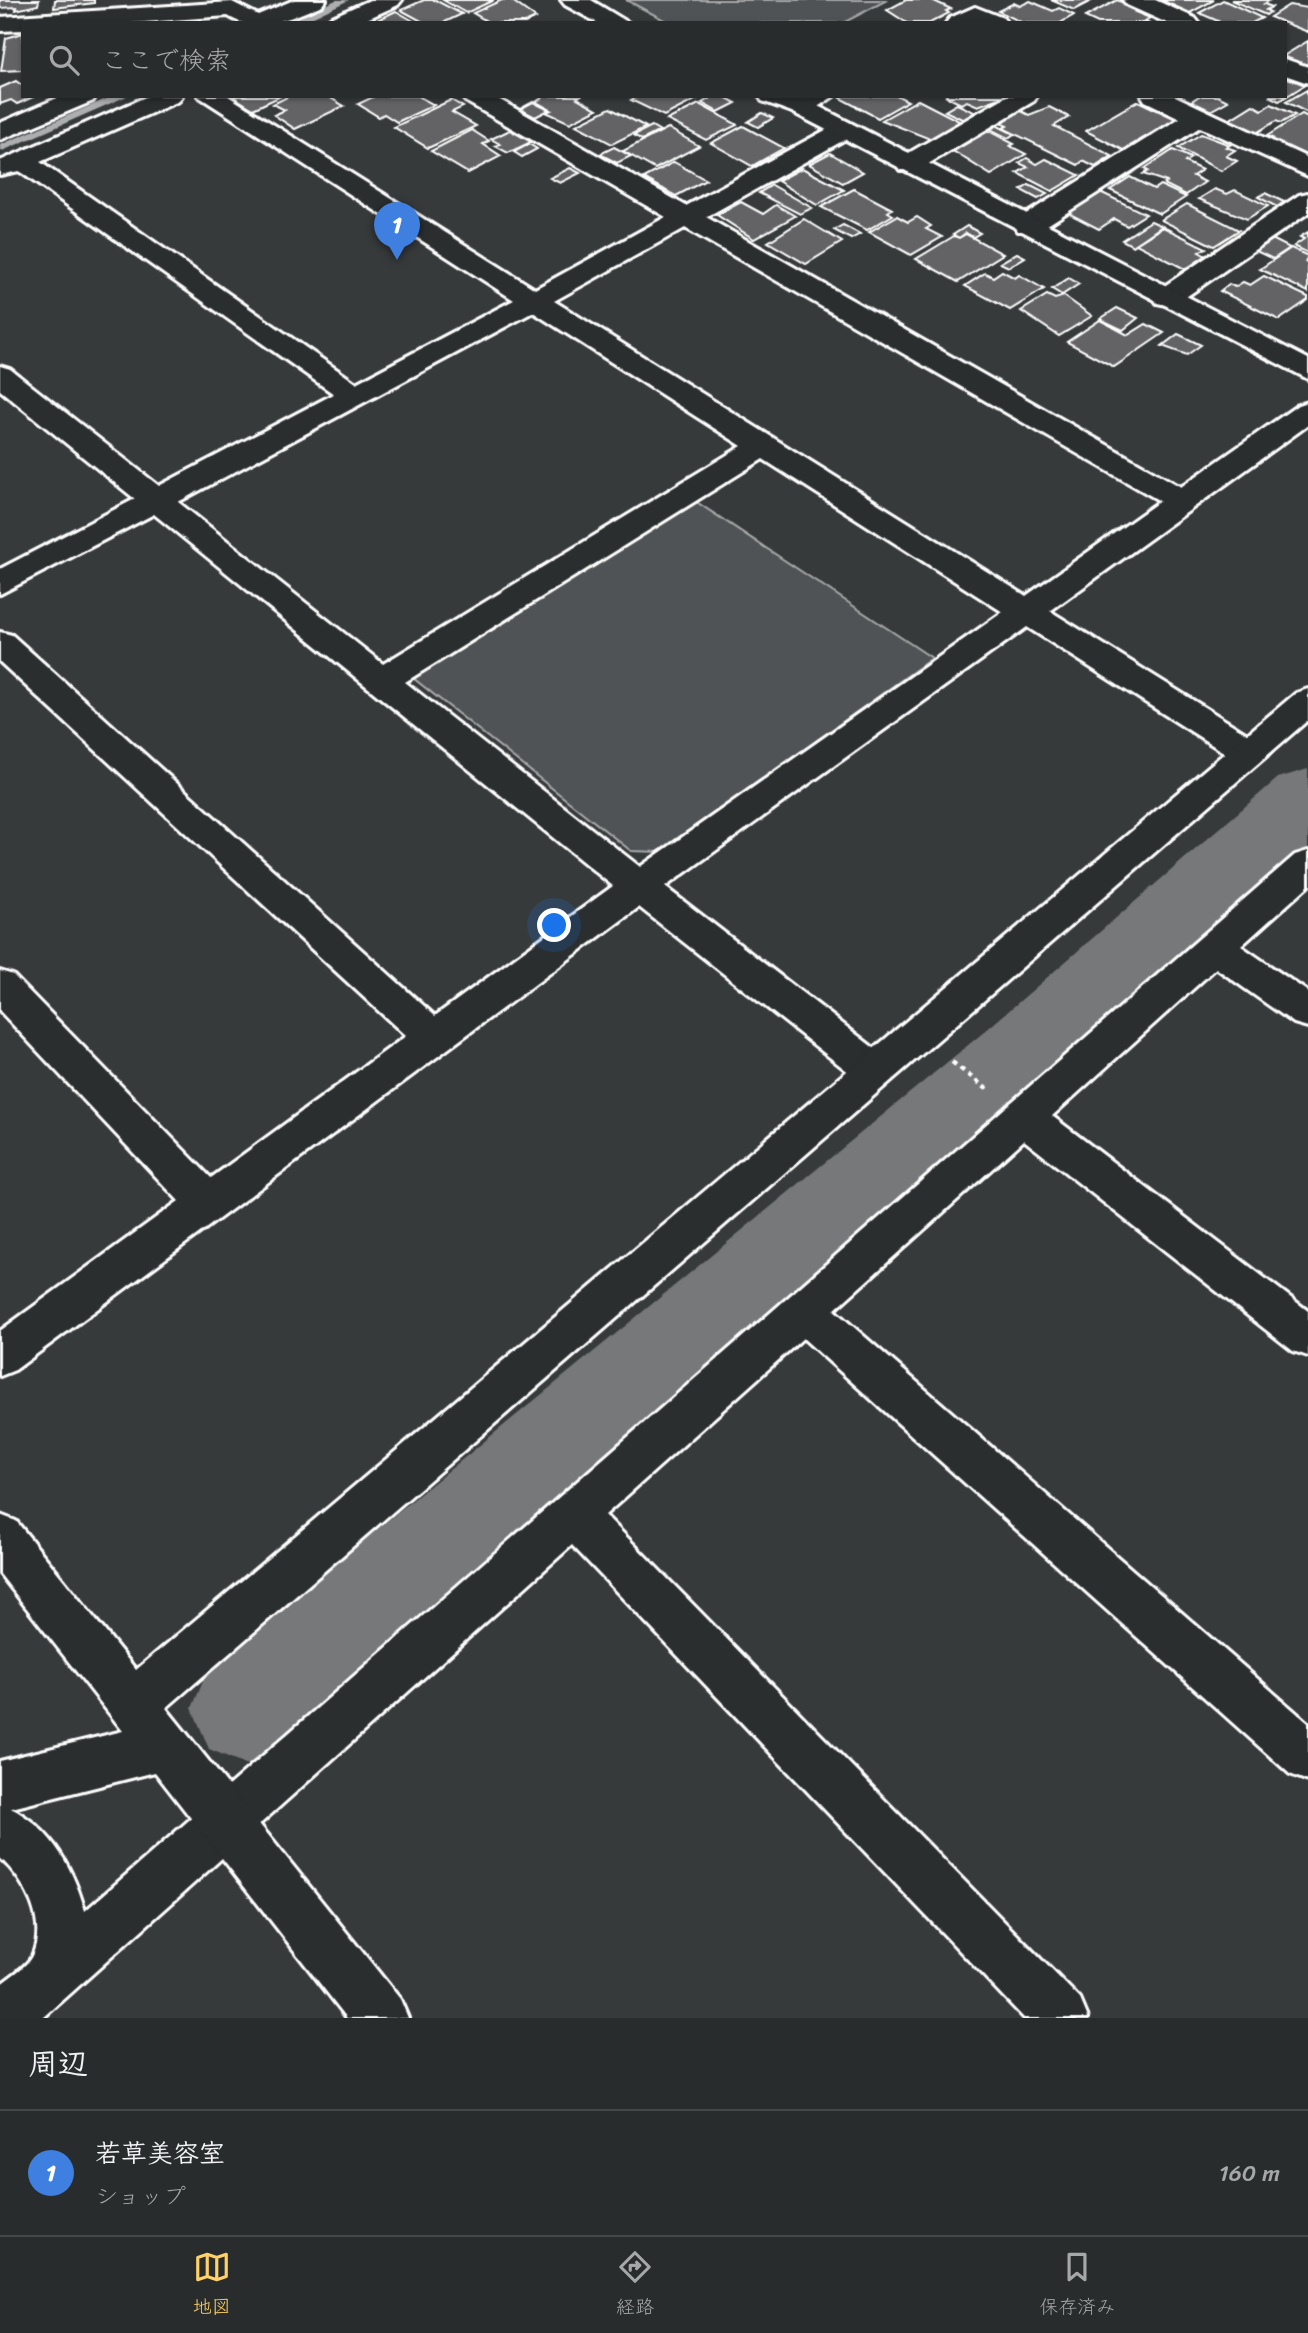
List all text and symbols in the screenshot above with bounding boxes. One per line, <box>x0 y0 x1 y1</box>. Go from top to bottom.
search box <box>21 21 1287 98</box>
text: ここで検索 <box>101 37 231 83</box>
icon: search <box>45 41 83 79</box>
pin: 1 <box>374 202 420 260</box>
your location <box>537 908 571 942</box>
text: 周辺 <box>28 2037 88 2091</box>
text: 若草美容室 <box>95 2130 225 2176</box>
text: 1 <box>46 2153 56 2194</box>
text: 160 m <box>1219 2153 1280 2194</box>
text: ショップ <box>95 2176 186 2217</box>
tab: 地図 <box>193 2248 231 2323</box>
tab: 経路 <box>616 2248 654 2323</box>
tab: 保存済み <box>1039 2248 1115 2323</box>

